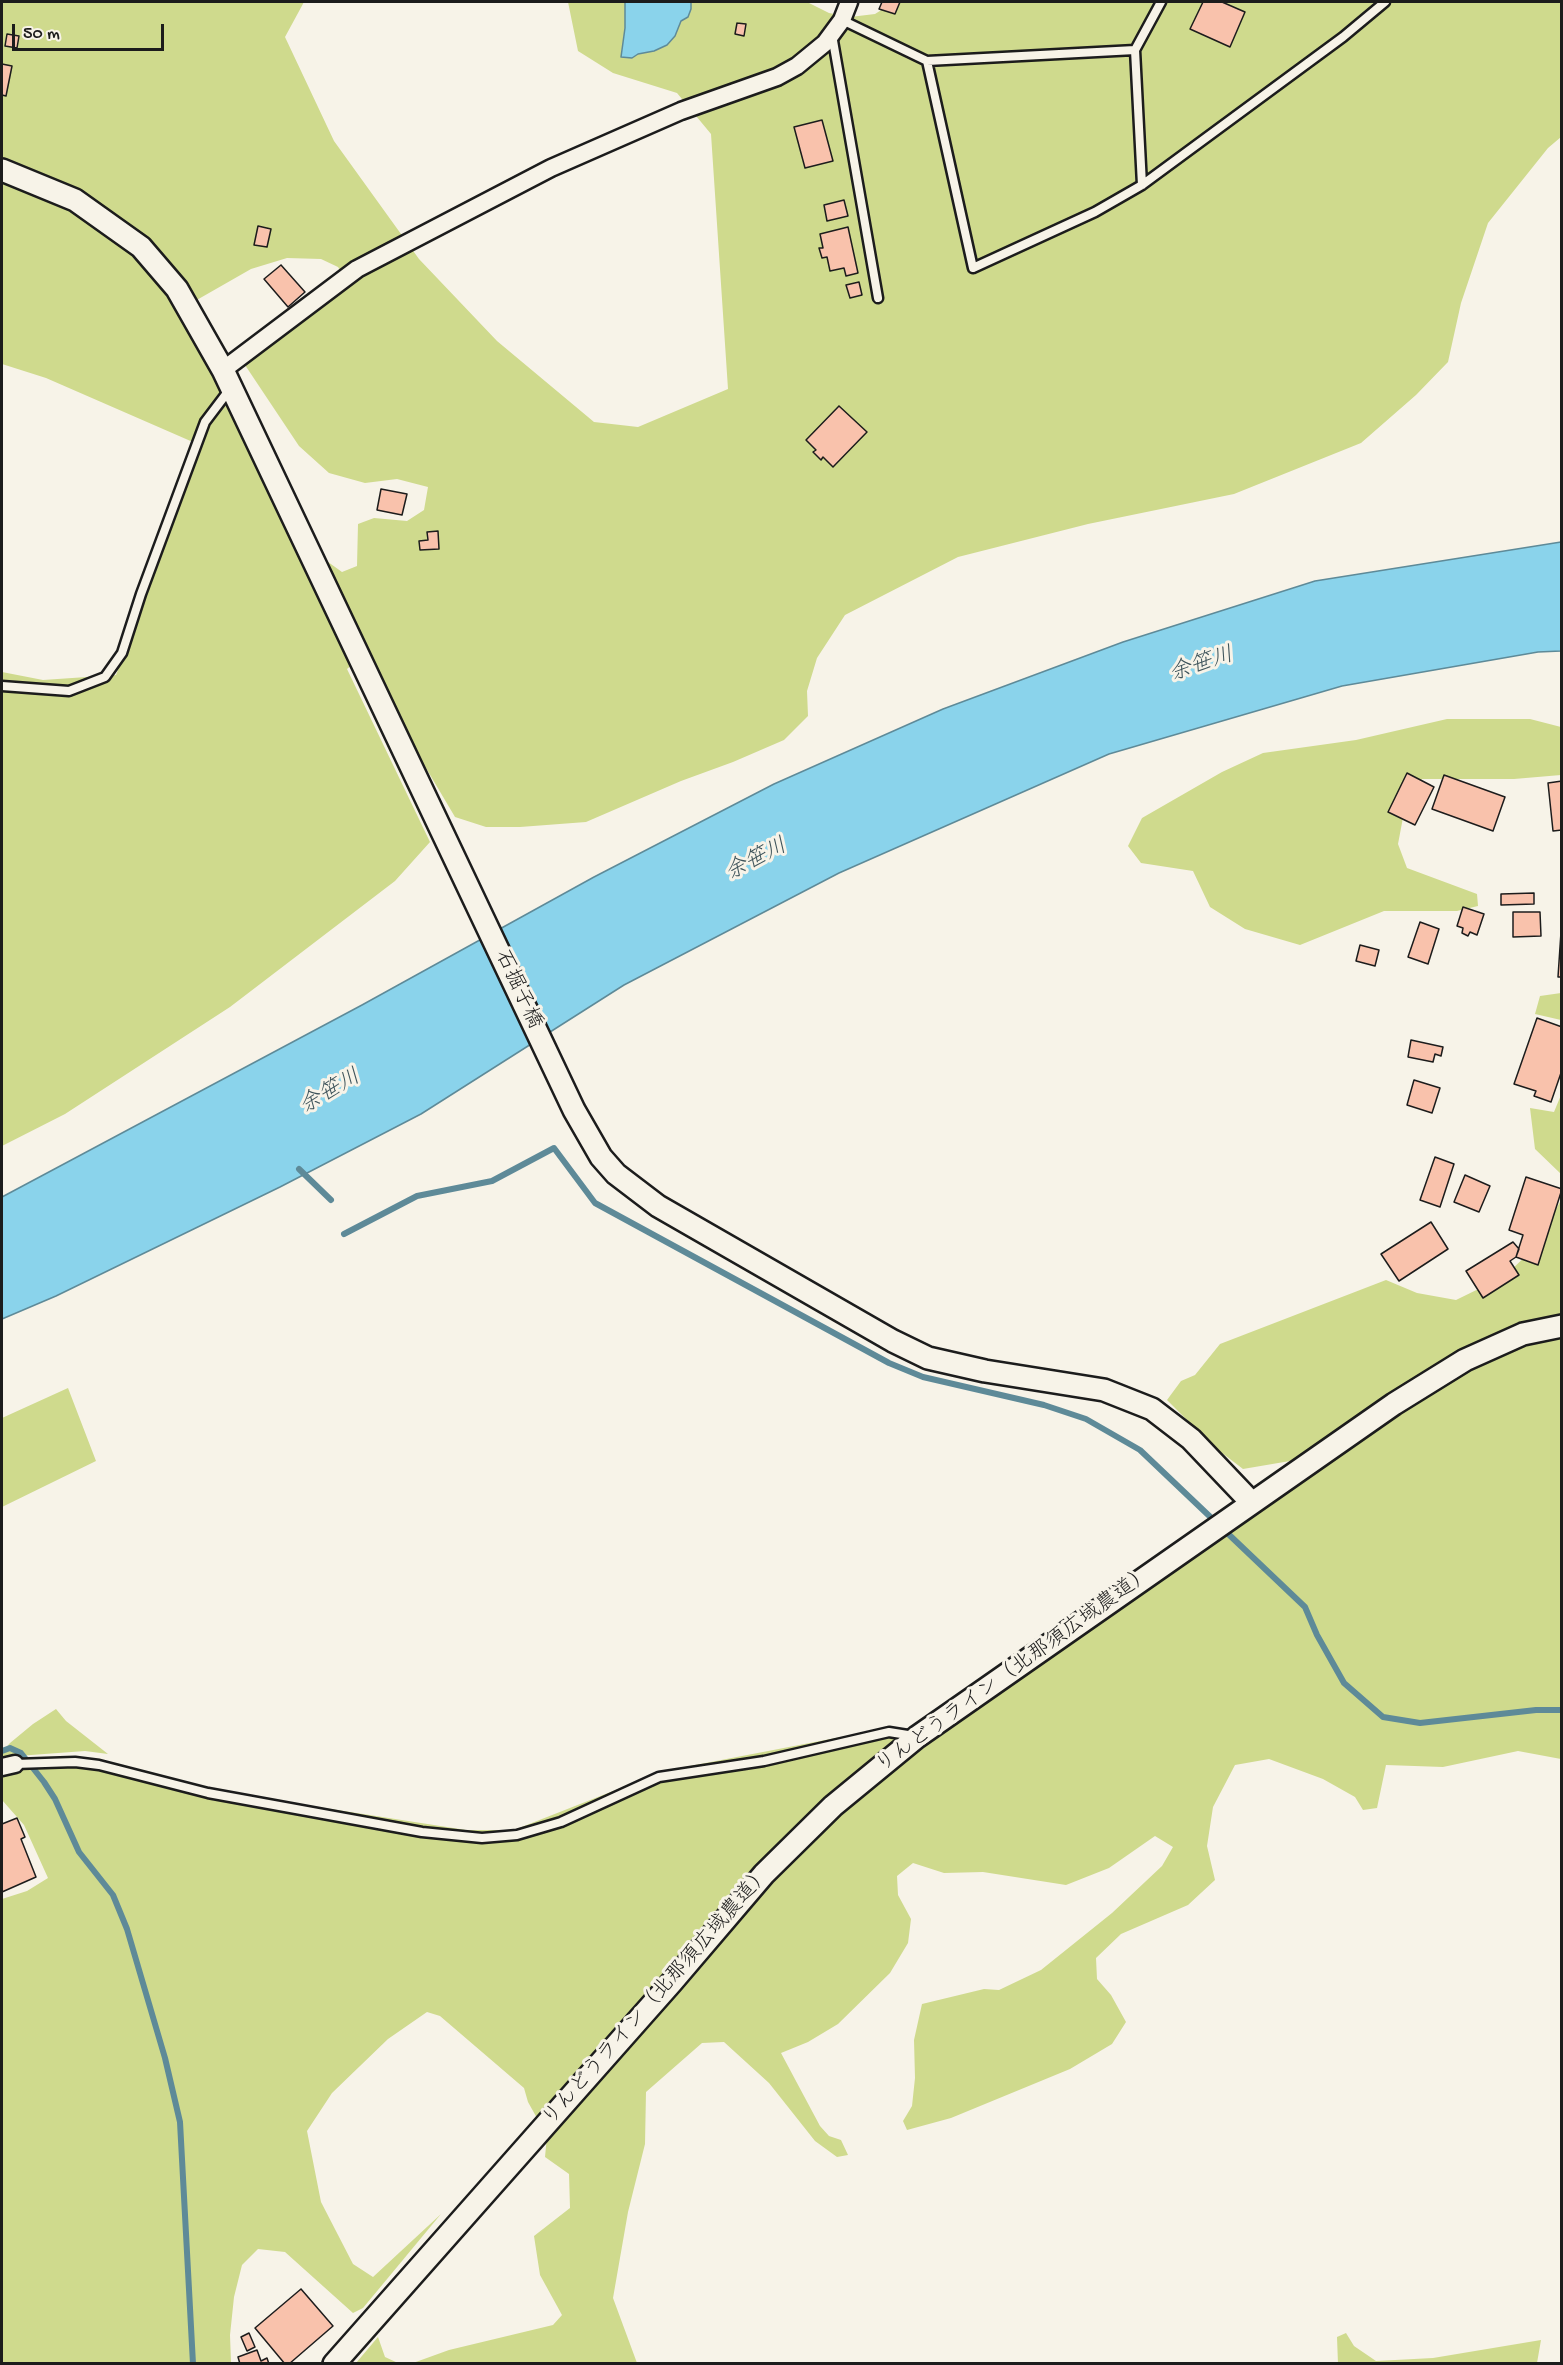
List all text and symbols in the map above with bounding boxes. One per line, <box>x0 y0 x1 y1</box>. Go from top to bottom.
scale bar <box>15 12 166 50</box>
text: 50 m <box>23 24 60 45</box>
water label: 余笹川 <box>1167 643 1237 689</box>
water label: 余笹川 <box>722 834 792 888</box>
street label: 石掘子橋 <box>488 947 546 1033</box>
water label: 余笹川 <box>296 1065 366 1121</box>
street label: りんどうライン（北那須広域農道） <box>872 1562 1158 1780</box>
street label: りんどうライン（北那須広域農道） <box>538 1862 778 2132</box>

